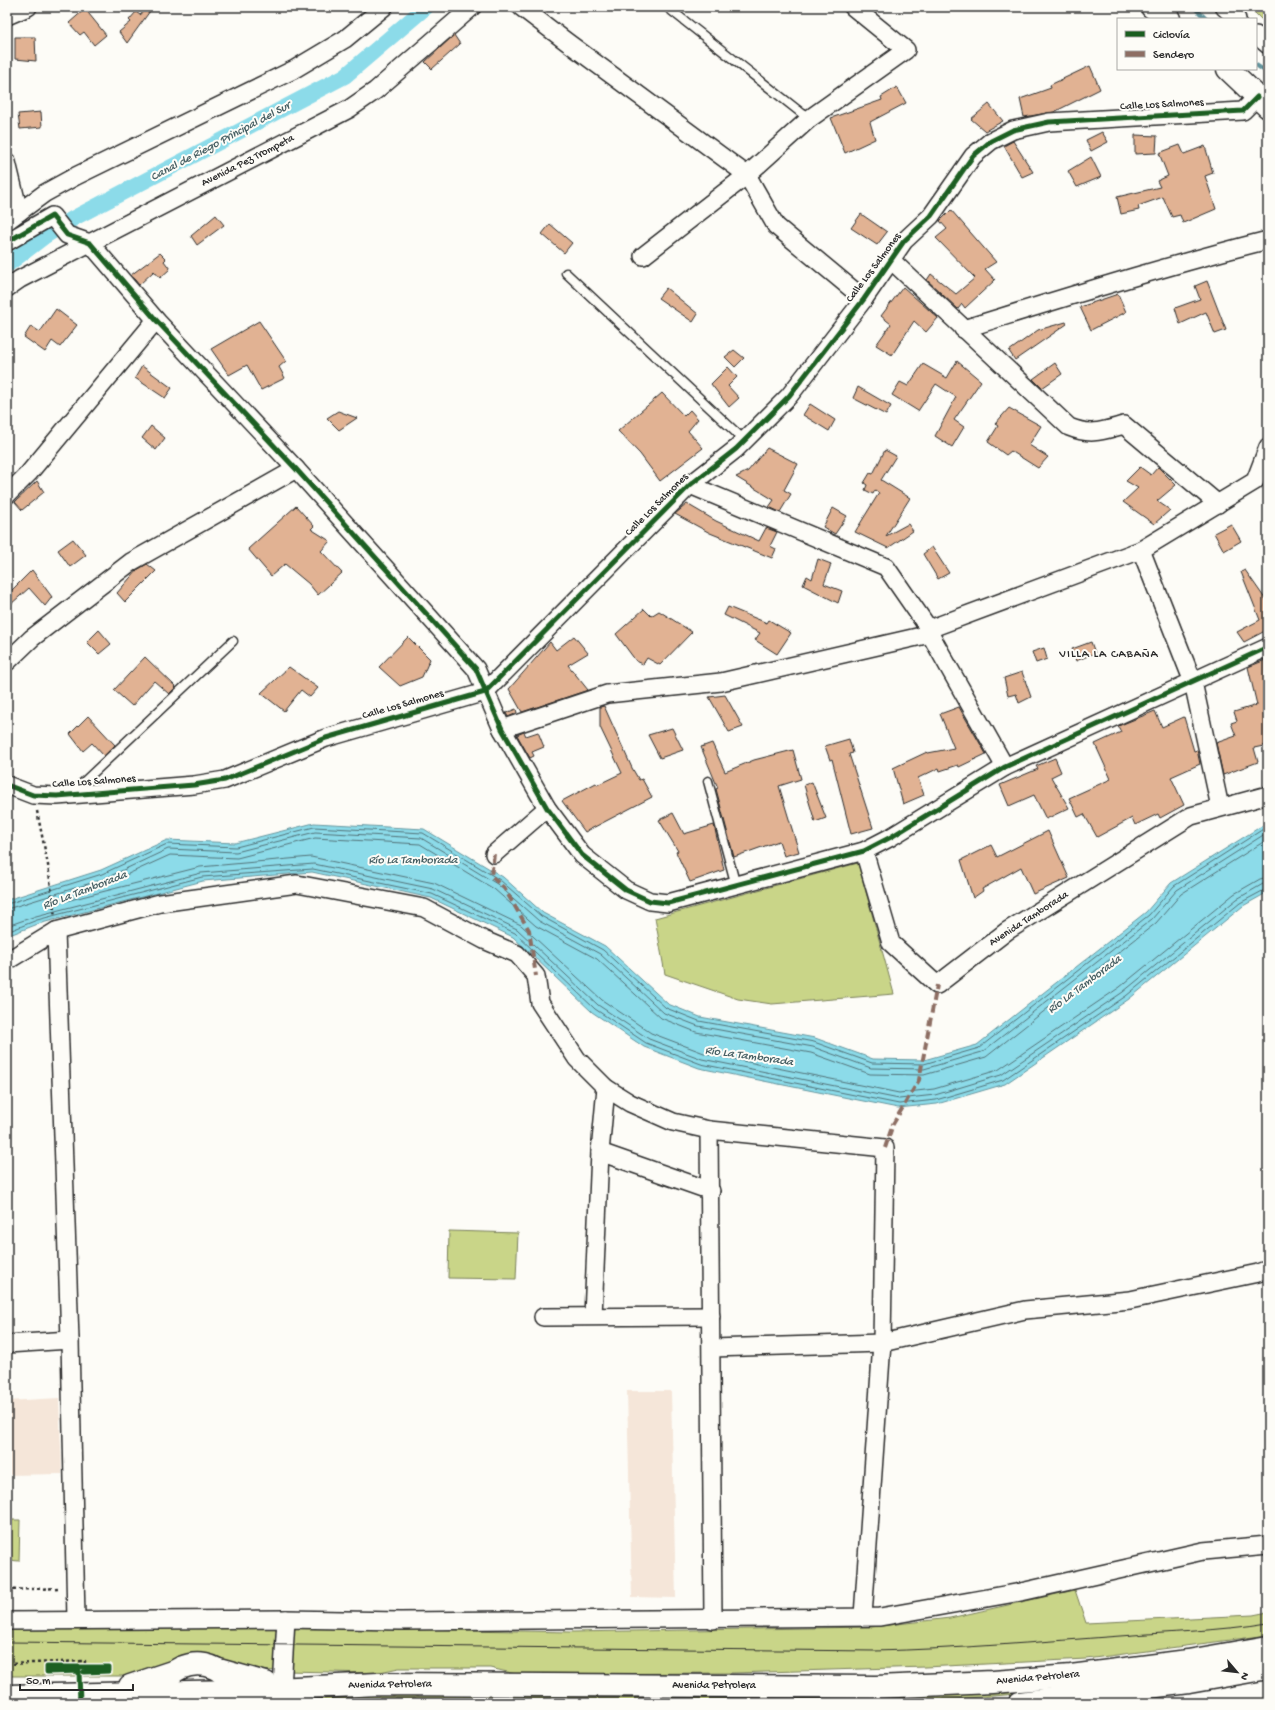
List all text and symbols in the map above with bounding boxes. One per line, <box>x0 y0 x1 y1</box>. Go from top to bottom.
legend <box>1117 18 1257 70</box>
text: Ciclovía <box>1153 29 1190 43</box>
text: Sendero <box>1153 49 1194 63</box>
street label: Calle Los Salmones <box>1120 97 1205 113</box>
water label: Canal de Riego Principal del Sur <box>149 98 296 185</box>
street label: Avenida Pez Trompeta <box>200 132 297 190</box>
street label: Calle Los Salmones <box>844 230 905 305</box>
street label: Calle Los Salmones <box>623 470 692 539</box>
district label: VILLA LA CABAÑA <box>1058 648 1159 662</box>
street label: Calle Los Salmones <box>361 687 446 722</box>
street label: Calle Los Salmones <box>52 773 137 791</box>
water label: Río La Tamborada <box>369 854 459 868</box>
water label: Río La Tamborada <box>41 868 130 913</box>
street label: Avenida Tamborada <box>987 888 1072 949</box>
water label: Río La Tamborada <box>1045 952 1126 1017</box>
water label: Río La Tamborada <box>704 1044 795 1070</box>
north arrow <box>1217 1652 1257 1692</box>
scale bar <box>20 1666 133 1692</box>
street label: Avenida Petrolera <box>996 1668 1081 1688</box>
text: N <box>1237 1670 1251 1682</box>
text: 50 m <box>26 1675 51 1689</box>
street label: Avenida Petrolera <box>348 1678 433 1692</box>
street label: Avenida Petrolera <box>672 1680 757 1692</box>

